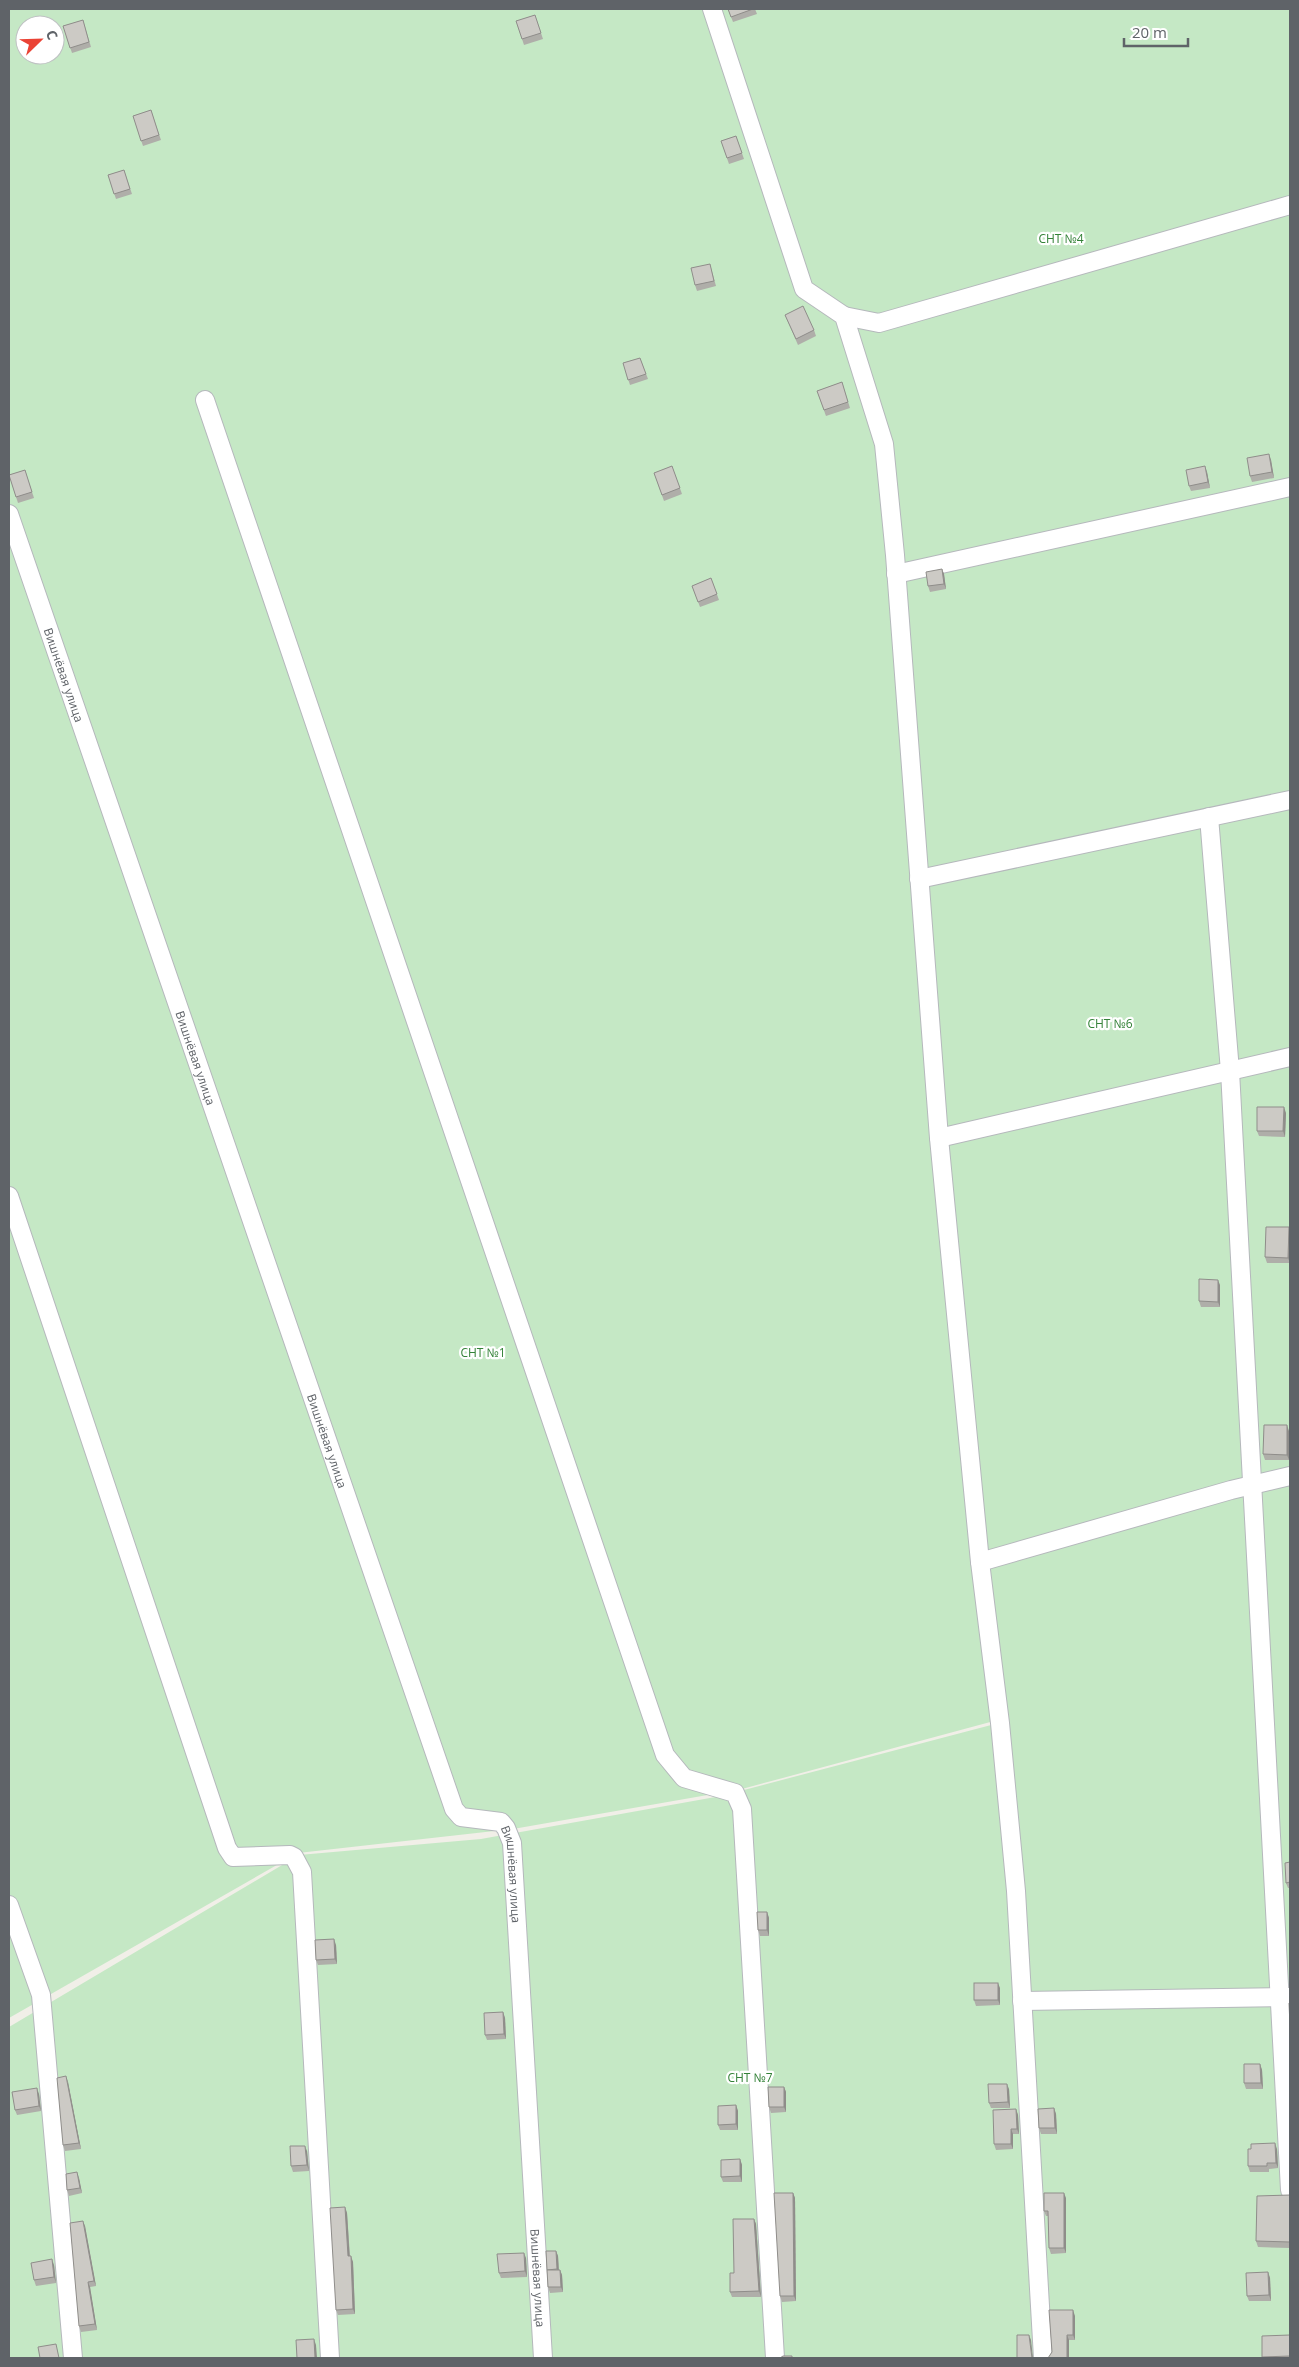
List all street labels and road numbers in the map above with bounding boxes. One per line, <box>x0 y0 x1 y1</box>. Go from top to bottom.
street label: Вишнёвая улица <box>40 625 88 724</box>
street label: Вишнёвая улица <box>172 1008 220 1107</box>
street label: Вишнёвая улица <box>303 1391 352 1490</box>
street label: Вишнёвая улица <box>497 1823 525 1923</box>
street label: Вишнёвая улица <box>527 2228 550 2328</box>

